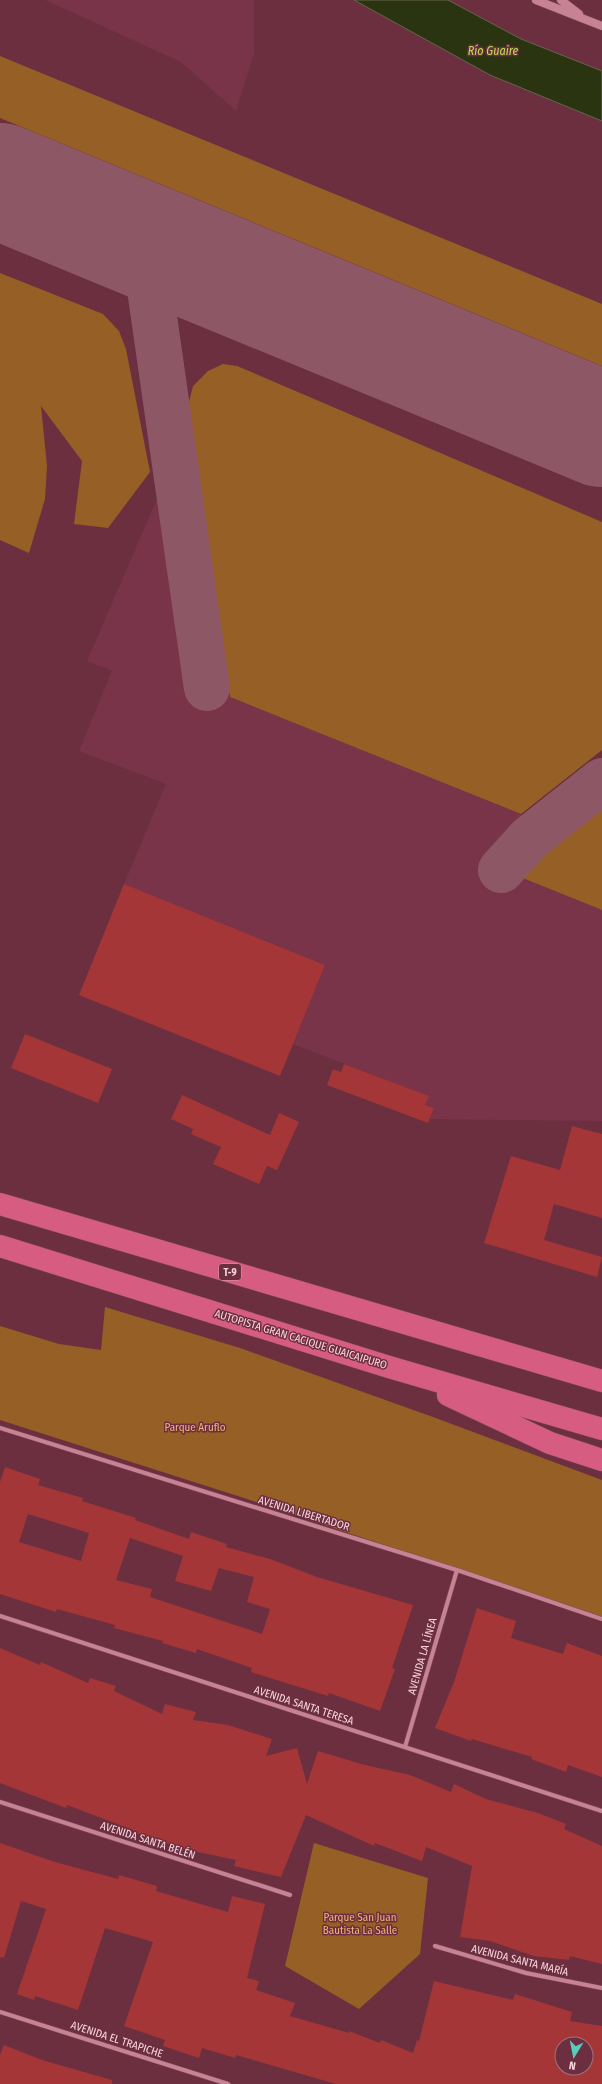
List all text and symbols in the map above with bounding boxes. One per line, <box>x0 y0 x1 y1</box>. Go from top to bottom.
water label: Río Guaire <box>468 44 519 58</box>
road number: T-9 <box>219 1264 241 1280</box>
street label: AUTOPISTA GRAN CACIQUE GUAICAIPURO <box>213 1307 389 1372</box>
park label: Parque Aruflo <box>165 1421 226 1434</box>
street label: AVENIDA LIBERTADOR <box>257 1493 351 1534</box>
street label: AVENIDA LA LÍNEA <box>404 1616 440 1696</box>
street label: AVENIDA SANTA TERESA <box>252 1683 355 1728</box>
street label: AVENIDA SANTA BELÉN <box>99 1818 197 1862</box>
park label: Parque San Juan Bautista La Salle <box>323 1911 397 1937</box>
street label: AVENIDA SANTA MARÍA <box>470 1941 570 1979</box>
street label: AVENIDA EL TRAPICHE <box>69 2018 165 2061</box>
north arrow <box>554 2036 594 2076</box>
text: N <box>568 2058 577 2072</box>

